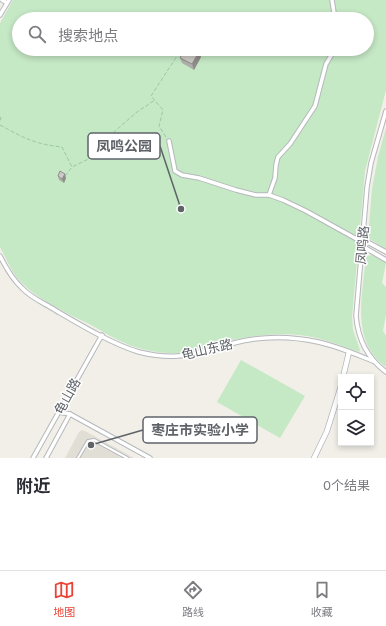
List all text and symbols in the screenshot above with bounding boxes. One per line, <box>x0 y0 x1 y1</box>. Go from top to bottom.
search box <box>12 12 374 56</box>
icon: search <box>26 23 48 45</box>
text: 搜索地点 <box>58 26 118 44</box>
callout: 凤鸣公园 <box>88 133 160 159</box>
text: 凤鸣公园 <box>96 137 152 154</box>
street label: 凤鸣路 <box>352 225 372 265</box>
street label: 龟山东路 <box>180 335 234 363</box>
map controls <box>338 374 374 446</box>
button: locate <box>338 374 374 410</box>
street label: 龟山路 <box>51 375 83 417</box>
button: layers <box>338 410 374 446</box>
callout: 枣庄市实验小学 <box>143 417 257 443</box>
text: 枣庄市实验小学 <box>151 421 249 438</box>
text: 附近 <box>16 475 50 496</box>
text: 0个结果 <box>323 477 370 493</box>
tab: 地图 <box>53 579 75 619</box>
tab: 路线 <box>182 579 204 619</box>
tab: 收藏 <box>311 579 333 619</box>

